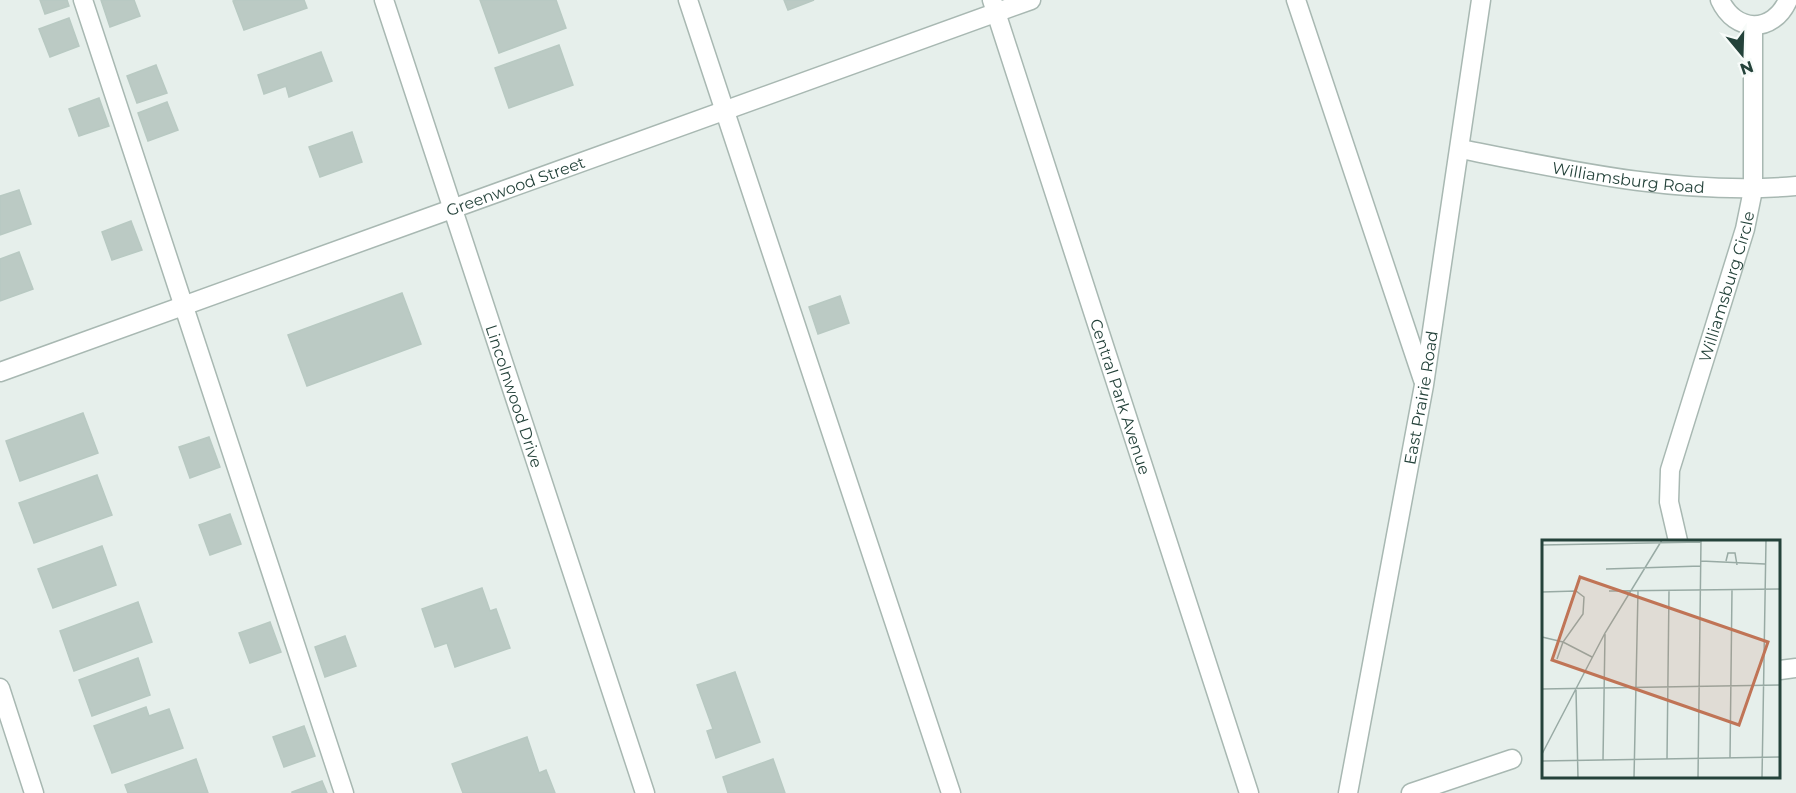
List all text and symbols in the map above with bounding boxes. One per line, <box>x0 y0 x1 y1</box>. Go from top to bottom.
north arrow <box>1712 24 1772 84</box>
text: N <box>1738 57 1756 79</box>
street label: Greenwood Street <box>444 153 588 220</box>
street label: Williamsburg Road <box>1550 158 1705 197</box>
street label: Williamsburg Circle <box>1695 210 1758 365</box>
street label: Central Park Avenue <box>1086 316 1154 477</box>
street label: Lincolnwood Drive <box>482 322 546 470</box>
street label: East Prairie Road <box>1400 329 1442 466</box>
inset map <box>1542 540 1781 778</box>

